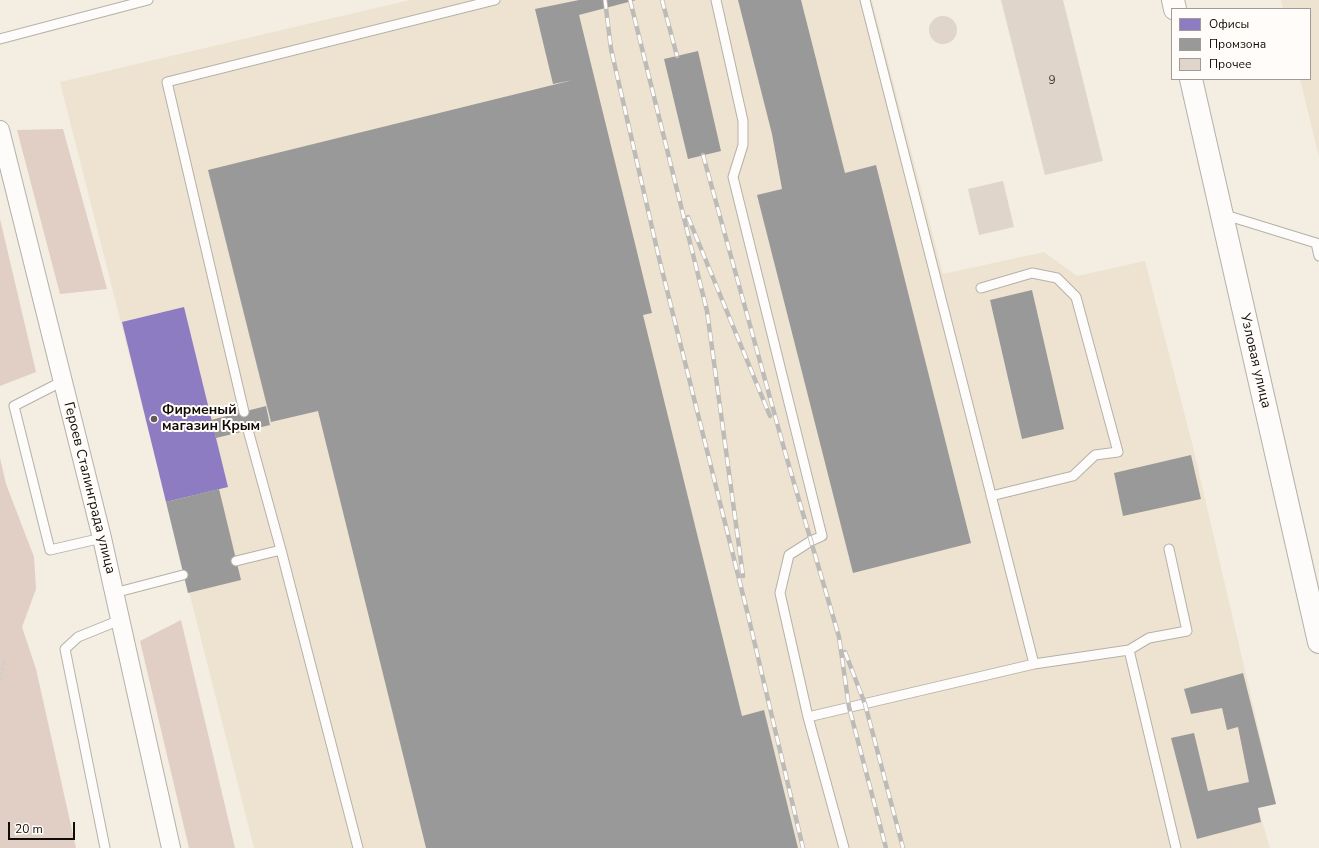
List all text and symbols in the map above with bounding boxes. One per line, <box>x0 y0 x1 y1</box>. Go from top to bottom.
legend <box>1171 8 1311 80</box>
text: Офисы <box>1209 16 1249 32</box>
text: Промзона <box>1209 36 1266 52</box>
text: Прочее <box>1209 56 1252 72</box>
house number: 9 <box>1048 74 1056 88</box>
street label: Узловая улица <box>1236 312 1274 410</box>
street label: Героев Сталинграда улица <box>59 400 119 576</box>
place label: Фирменый магазин Крым <box>162 403 260 436</box>
marker: Фирменый магазин Крым <box>149 414 159 424</box>
scale bar <box>10 814 77 840</box>
text: 20 m <box>15 821 43 837</box>

